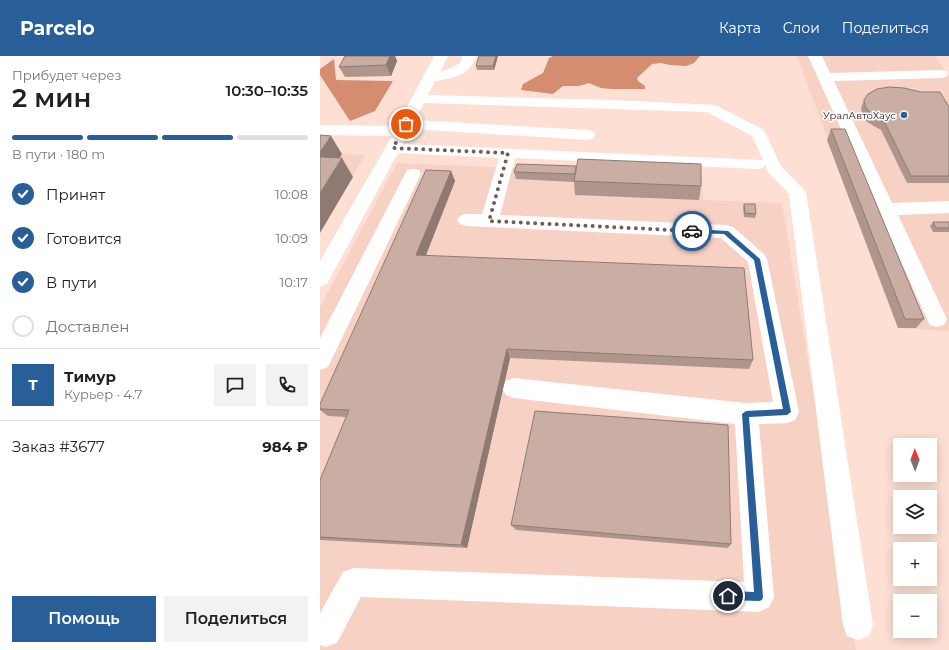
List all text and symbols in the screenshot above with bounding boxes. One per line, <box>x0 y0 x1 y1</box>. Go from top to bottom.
text: Parcelo <box>20 17 95 40</box>
text: Карта <box>719 19 761 37</box>
text: Слои <box>783 19 820 37</box>
text: Поделиться <box>842 19 929 37</box>
text: Прибудет через <box>12 67 121 83</box>
text: 10:30–10:35 <box>226 81 308 100</box>
text: 2 мин <box>12 82 91 114</box>
pin <box>389 107 423 141</box>
place label: УралАвтоХаус <box>823 109 896 122</box>
marker: УралАвтоХаус <box>899 110 909 120</box>
icon: bag <box>395 113 417 135</box>
text: В пути · 180 m <box>12 146 105 162</box>
icon: check <box>12 183 34 205</box>
text: Принят <box>46 185 105 204</box>
text: 10:08 <box>275 186 308 202</box>
courier <box>672 211 712 251</box>
icon: car <box>681 220 703 242</box>
icon: check <box>12 227 34 249</box>
text: Готовится <box>46 229 122 248</box>
text: 10:09 <box>275 230 308 246</box>
icon: check <box>12 271 34 293</box>
text: В пути <box>46 273 97 292</box>
text: 10:17 <box>280 274 308 290</box>
text: Доставлен <box>46 317 129 336</box>
button: chat <box>214 364 256 406</box>
button: phone <box>266 364 308 406</box>
text: Тимур <box>64 367 116 386</box>
text: Т <box>28 375 38 394</box>
text: Курьер · 4.7 <box>64 386 142 402</box>
text: Заказ #3677 <box>12 437 105 456</box>
text: 984 ₽ <box>262 437 308 456</box>
north arrow <box>893 438 937 482</box>
map controls <box>893 438 937 638</box>
button: layers <box>893 490 937 534</box>
button: + <box>893 542 937 586</box>
pin <box>711 579 745 613</box>
icon: home <box>717 585 739 607</box>
button: − <box>893 594 937 638</box>
button: Помощь <box>12 596 156 642</box>
button: Поделиться <box>164 596 308 642</box>

